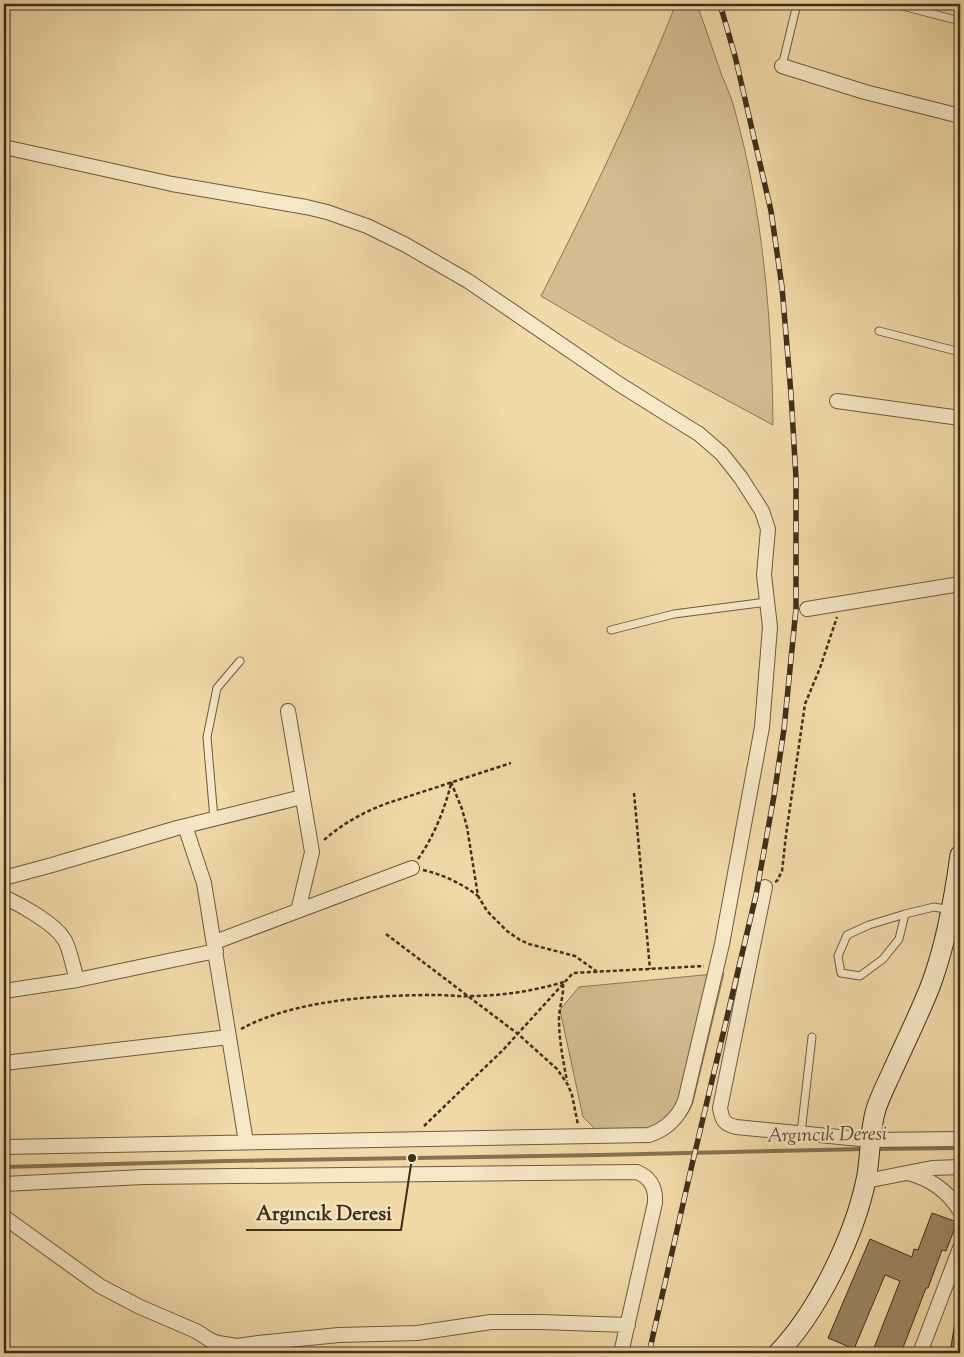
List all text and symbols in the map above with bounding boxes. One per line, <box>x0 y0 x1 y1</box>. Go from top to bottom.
water label: Argıncık Deresi <box>767 1120 887 1152</box>
callout: Argıncık Deresi <box>246 1195 401 1230</box>
text: Argıncık Deresi <box>256 1201 392 1230</box>

